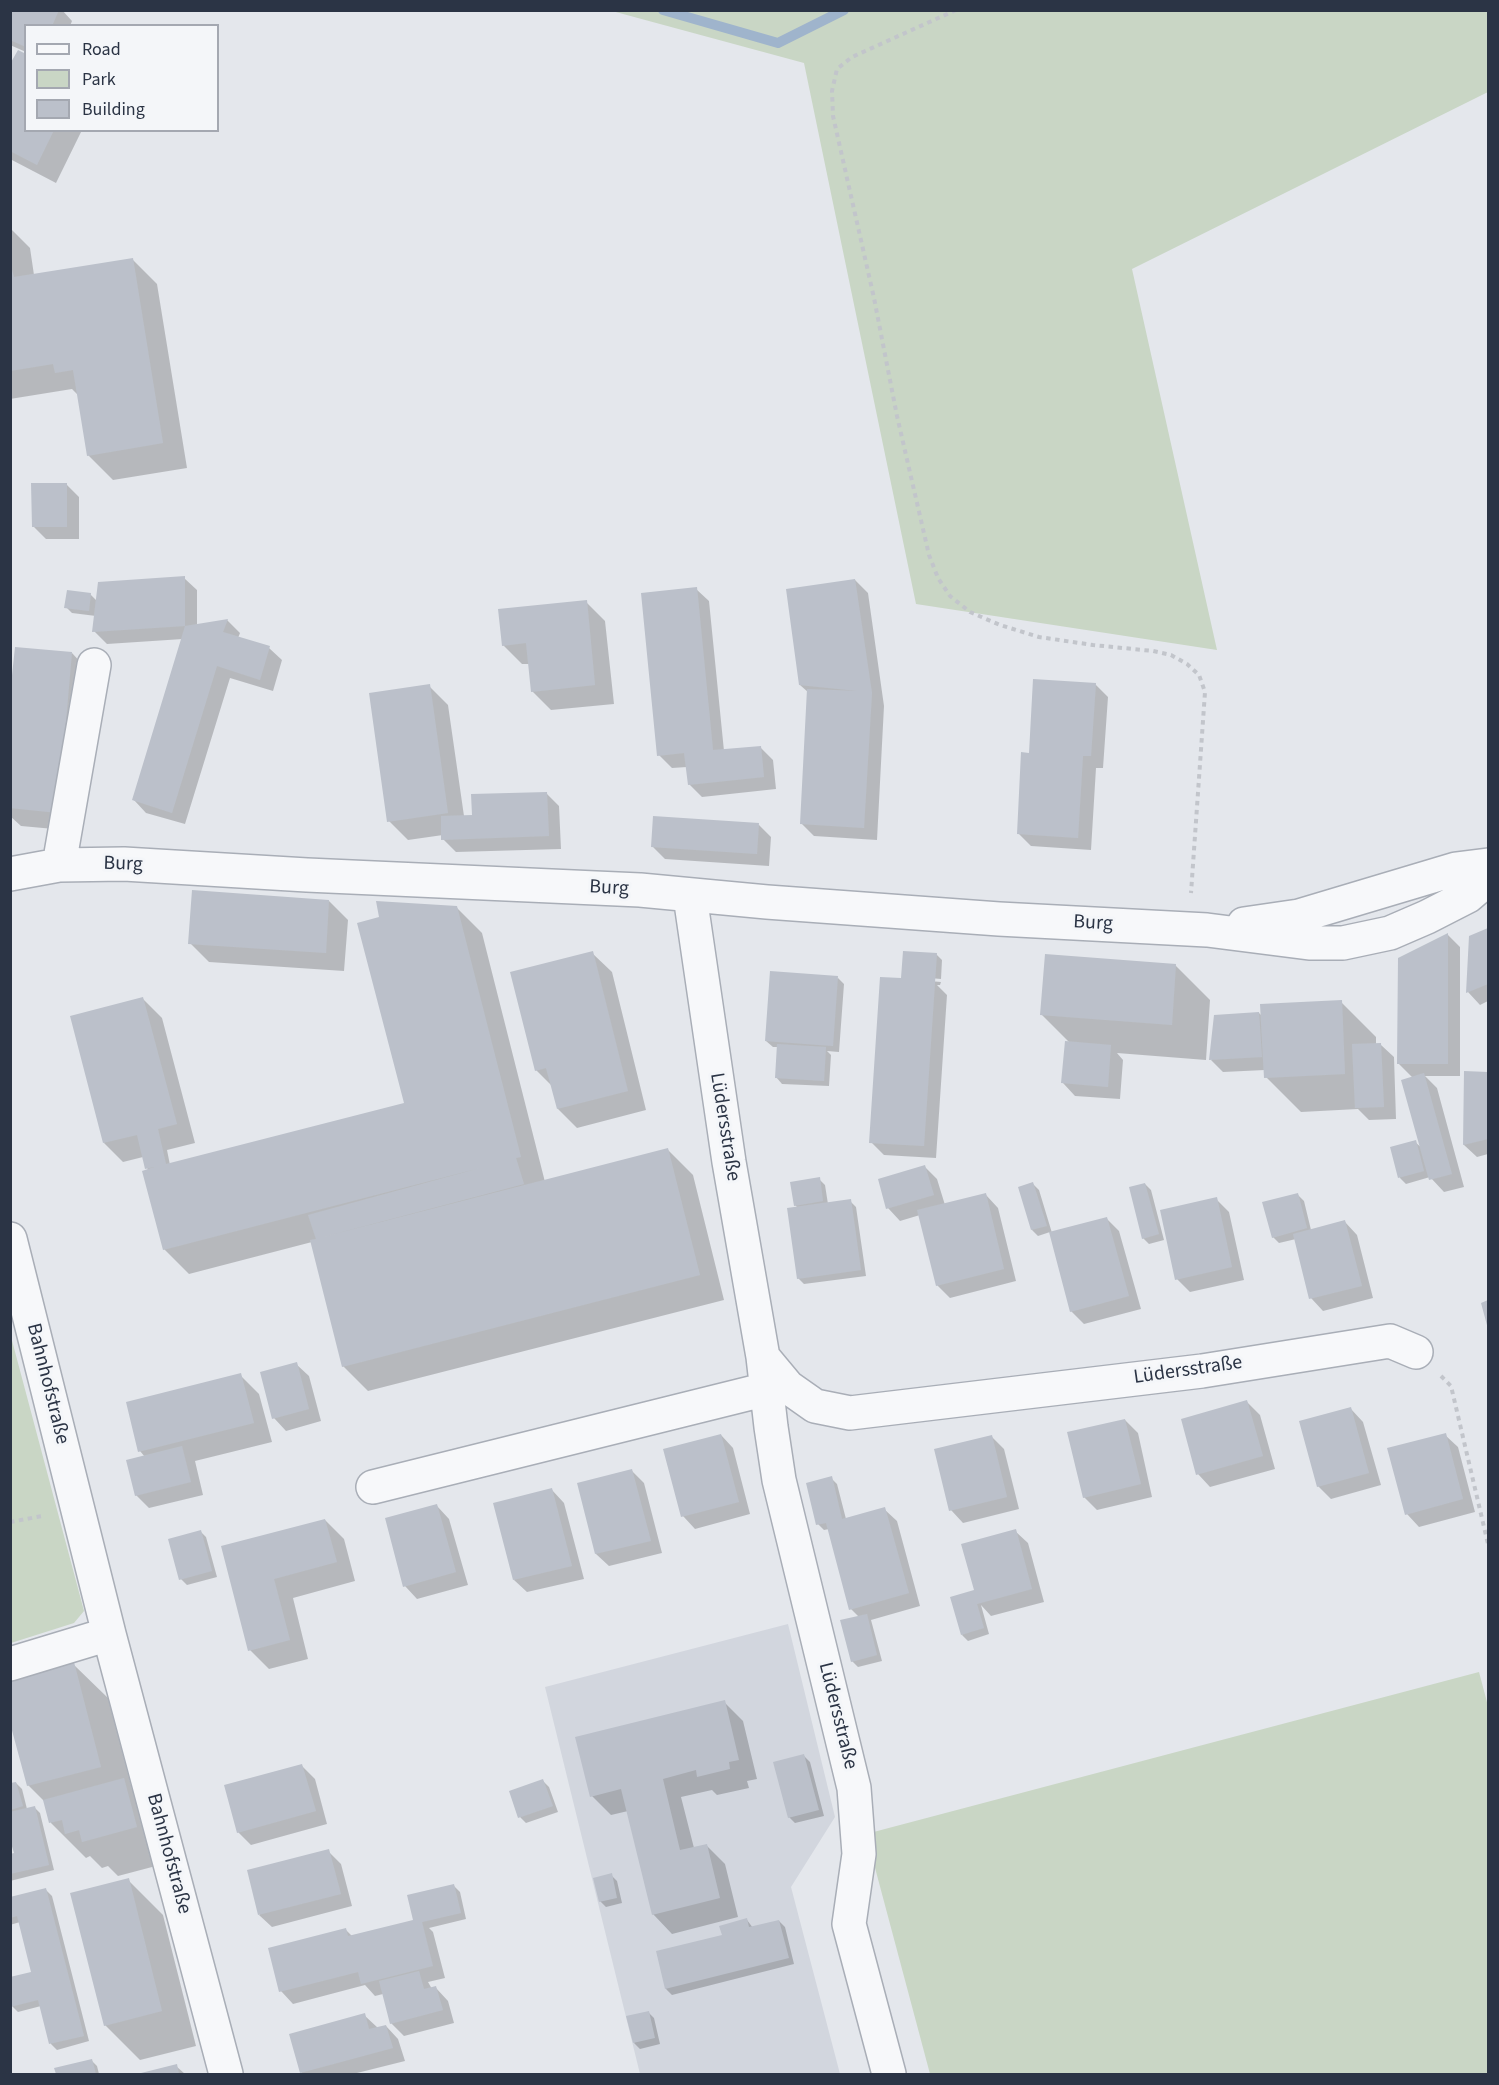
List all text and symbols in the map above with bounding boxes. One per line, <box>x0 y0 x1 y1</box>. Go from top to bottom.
legend <box>24 24 219 132</box>
text: Road <box>82 37 121 62</box>
text: Park <box>82 67 116 92</box>
text: Building <box>82 97 145 122</box>
street label: Burg <box>103 852 143 878</box>
street label: Burg <box>589 876 629 902</box>
street label: Burg <box>1073 911 1113 937</box>
street label: Lüdersstraße <box>704 1071 744 1183</box>
street label: Bahnhofstraße <box>20 1321 74 1447</box>
street label: Lüdersstraße <box>1132 1352 1244 1390</box>
street label: Lüdersstraße <box>812 1660 862 1772</box>
street label: Bahnhofstraße <box>140 1791 196 1917</box>

